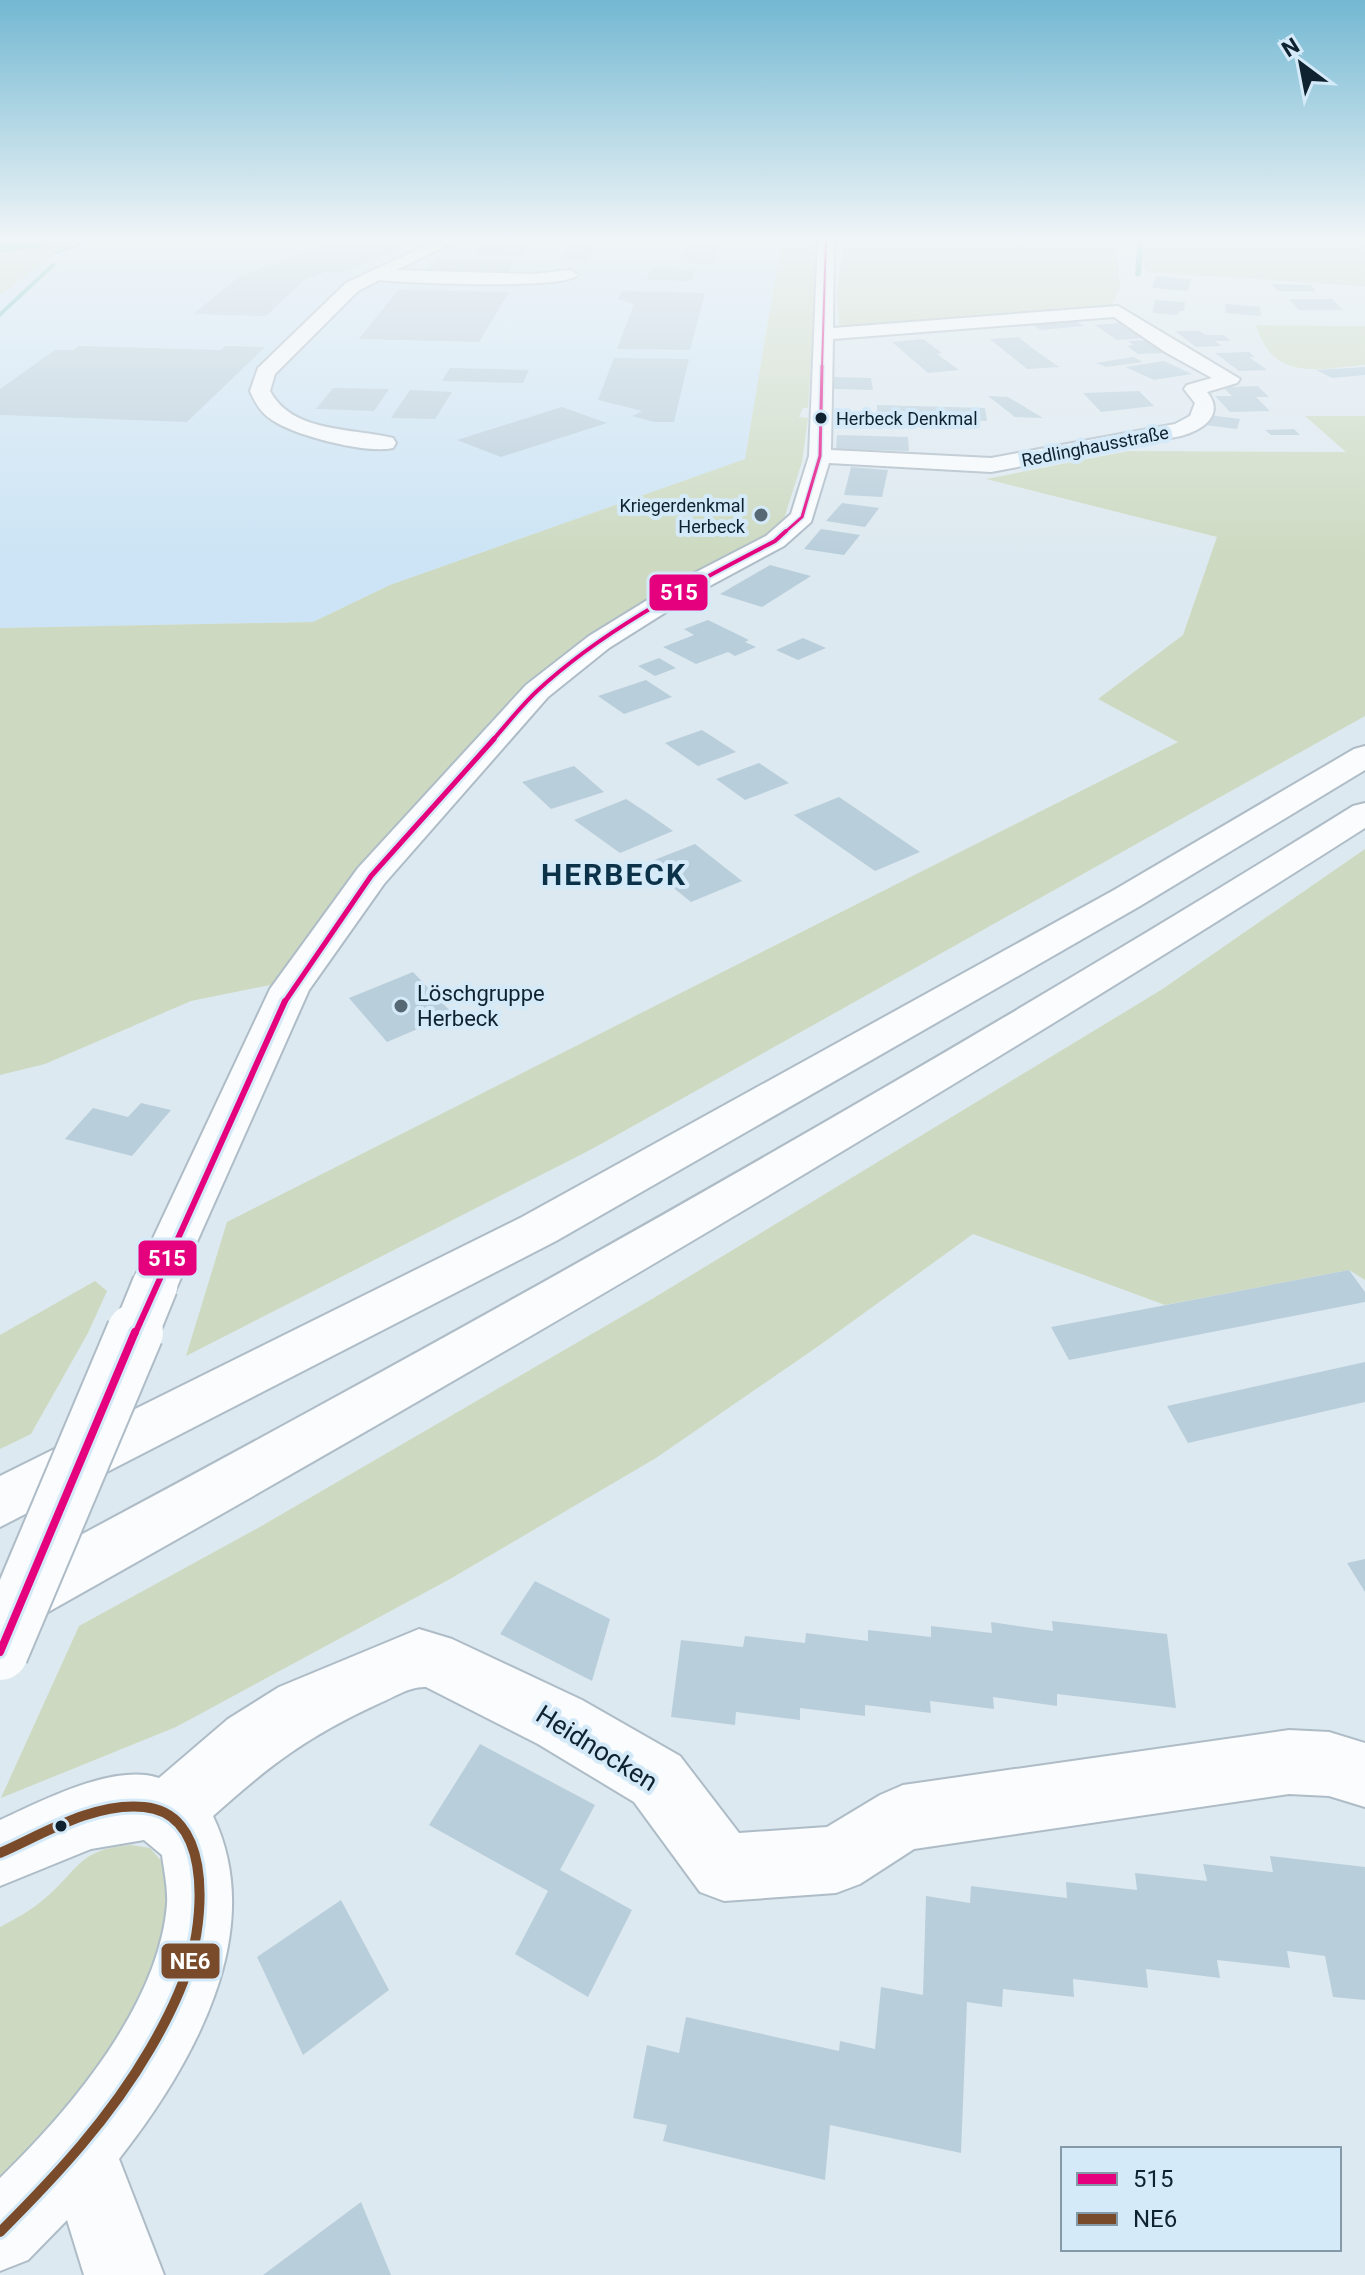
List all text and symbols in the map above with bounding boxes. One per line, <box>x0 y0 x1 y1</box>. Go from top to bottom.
north arrow <box>1261 24 1341 104</box>
text: N <box>1277 33 1304 62</box>
place label: Herbeck Denkmal <box>836 408 978 429</box>
marker: Herbeck Denkmal <box>813 410 829 426</box>
street label: Redlinghausstraße <box>1020 421 1170 471</box>
place label: Kriegerdenkmal Herbeck <box>619 495 746 537</box>
marker: Kriegerdenkmal Herbeck <box>752 506 770 524</box>
line badge: 515 <box>648 573 709 612</box>
text: 515 <box>660 580 698 605</box>
district label: HERBECK <box>541 857 687 892</box>
place label: Löschgruppe Herbeck <box>417 981 545 1031</box>
marker: Löschgruppe Herbeck <box>392 997 410 1015</box>
line badge: 515 <box>137 1239 198 1277</box>
text: 515 <box>148 1246 186 1271</box>
street label: Heidnocken <box>531 1699 663 1797</box>
unlabelled marker <box>53 1818 69 1834</box>
line badge: NE6 <box>160 1942 221 1980</box>
text: NE6 <box>170 1949 210 1974</box>
legend <box>1061 2147 1341 2251</box>
text: 515 <box>1133 2165 1173 2193</box>
text: NE6 <box>1133 2205 1177 2233</box>

